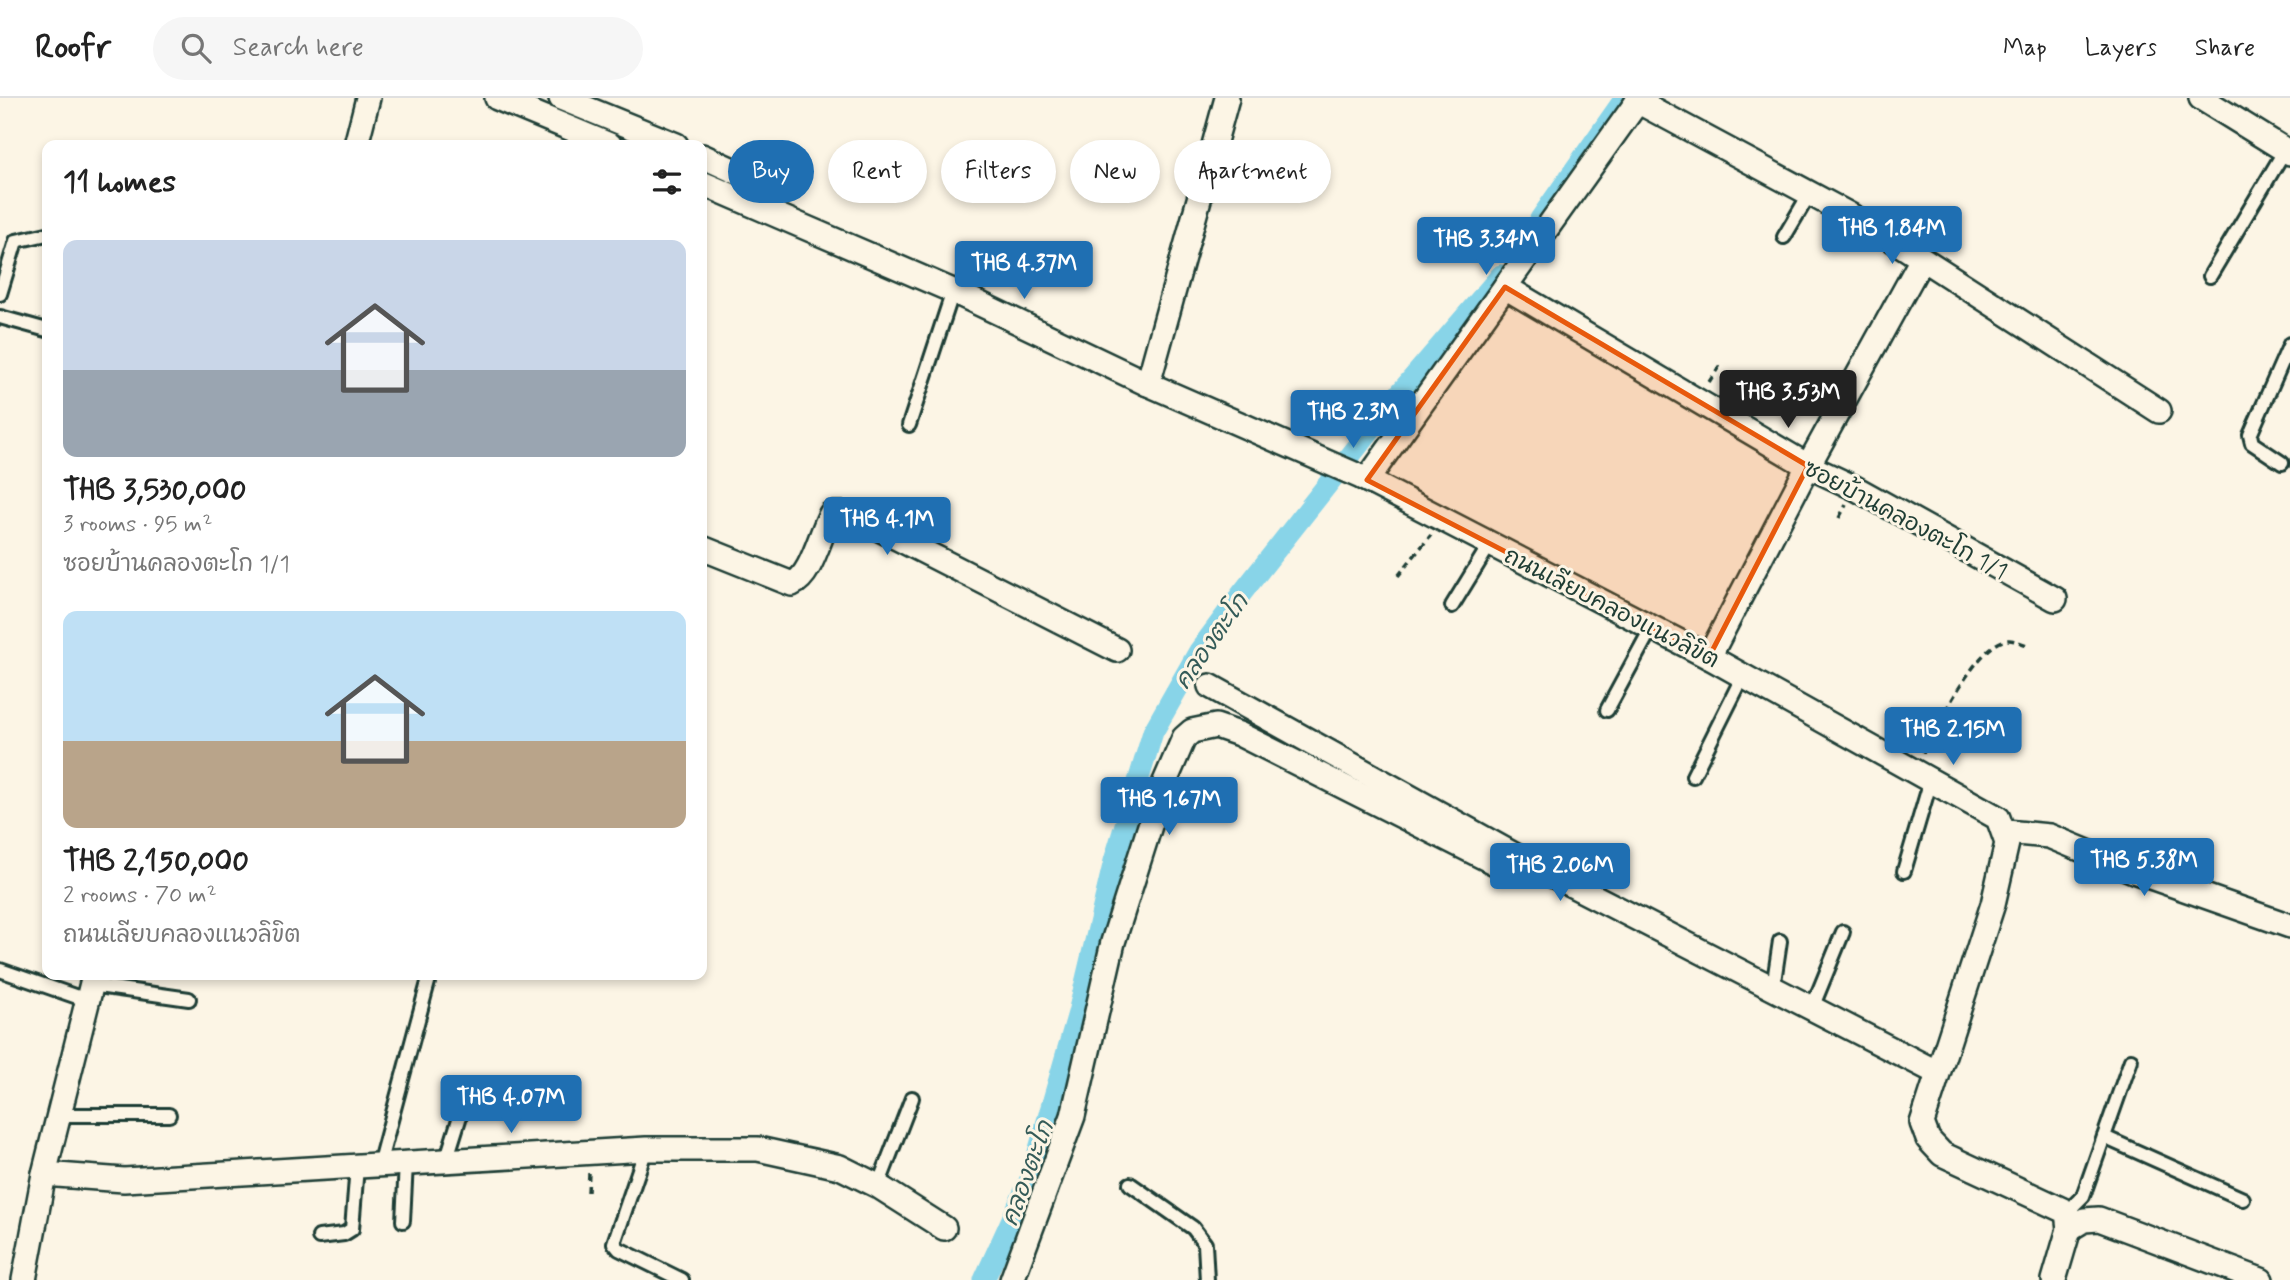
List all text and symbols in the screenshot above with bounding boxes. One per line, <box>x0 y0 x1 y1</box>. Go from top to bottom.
search box <box>153 17 643 80</box>
text: Roofr <box>35 26 111 70</box>
icon: search <box>177 29 215 67</box>
text: Search here <box>233 31 364 65</box>
text: Map <box>2003 33 2047 64</box>
text: Layers <box>2085 33 2157 64</box>
text: Share <box>2195 33 2255 64</box>
chip: Buy <box>728 140 814 203</box>
chip: Rent <box>828 140 927 203</box>
chip: Filters <box>941 140 1056 203</box>
chip: New <box>1070 140 1160 203</box>
chip: Apartment <box>1174 140 1331 203</box>
text: 11 homes <box>63 163 176 202</box>
icon: filters <box>648 163 686 201</box>
pin: THB 1.84M <box>1812 206 1972 266</box>
text: THB 1.84M <box>1838 214 1946 244</box>
pin: THB 3.34M <box>1406 218 1566 277</box>
text: THB 3.34M <box>1433 225 1539 255</box>
pin: THB 4.37M <box>944 242 1104 301</box>
text: THB 4.37M <box>971 249 1077 279</box>
icon: home <box>312 285 438 411</box>
pin: THB 3.53M <box>1708 370 1868 430</box>
text: THB 3.53M <box>1736 378 1840 408</box>
pin: THB 2.3M <box>1281 390 1425 450</box>
text: THB 2.3M <box>1307 398 1399 428</box>
street label: ซอยบ้านคลองตะโก 1/1 <box>1798 452 2014 587</box>
text: THB 3,530,000 <box>63 471 247 510</box>
pin: THB 4.1M <box>815 498 959 557</box>
text: THB 4.1M <box>840 505 934 535</box>
text: 3 rooms · 95 m² <box>63 510 212 540</box>
street label: ถนนเลียบคลองแนวลิขิต <box>1498 540 1725 676</box>
text: ซอยบ้านคลองตะโก 1/1 <box>63 550 290 580</box>
water label: คลองตะโก <box>1167 586 1257 696</box>
icon: home <box>312 656 438 782</box>
pin: THB 2.15M <box>1873 708 2033 767</box>
text: THB 2.15M <box>1901 715 2005 745</box>
pin: THB 1.67M <box>1089 778 1249 837</box>
text: THB 1.67M <box>1117 785 1221 815</box>
pin: THB 5.38M <box>2064 838 2224 898</box>
text: THB 2,150,000 <box>63 842 249 881</box>
pin: THB 2.06M <box>1480 844 1640 903</box>
text: THB 5.38M <box>2090 846 2198 876</box>
text: THB 2.06M <box>1506 851 1614 881</box>
text: 2 rooms · 70 m² <box>63 881 217 911</box>
text: ถนนเลียบคลองแนวลิขิต <box>63 921 301 951</box>
pin: THB 4.07M <box>431 1076 591 1135</box>
text: THB 4.07M <box>457 1083 565 1113</box>
water label: คลองตะโก <box>993 1115 1062 1230</box>

